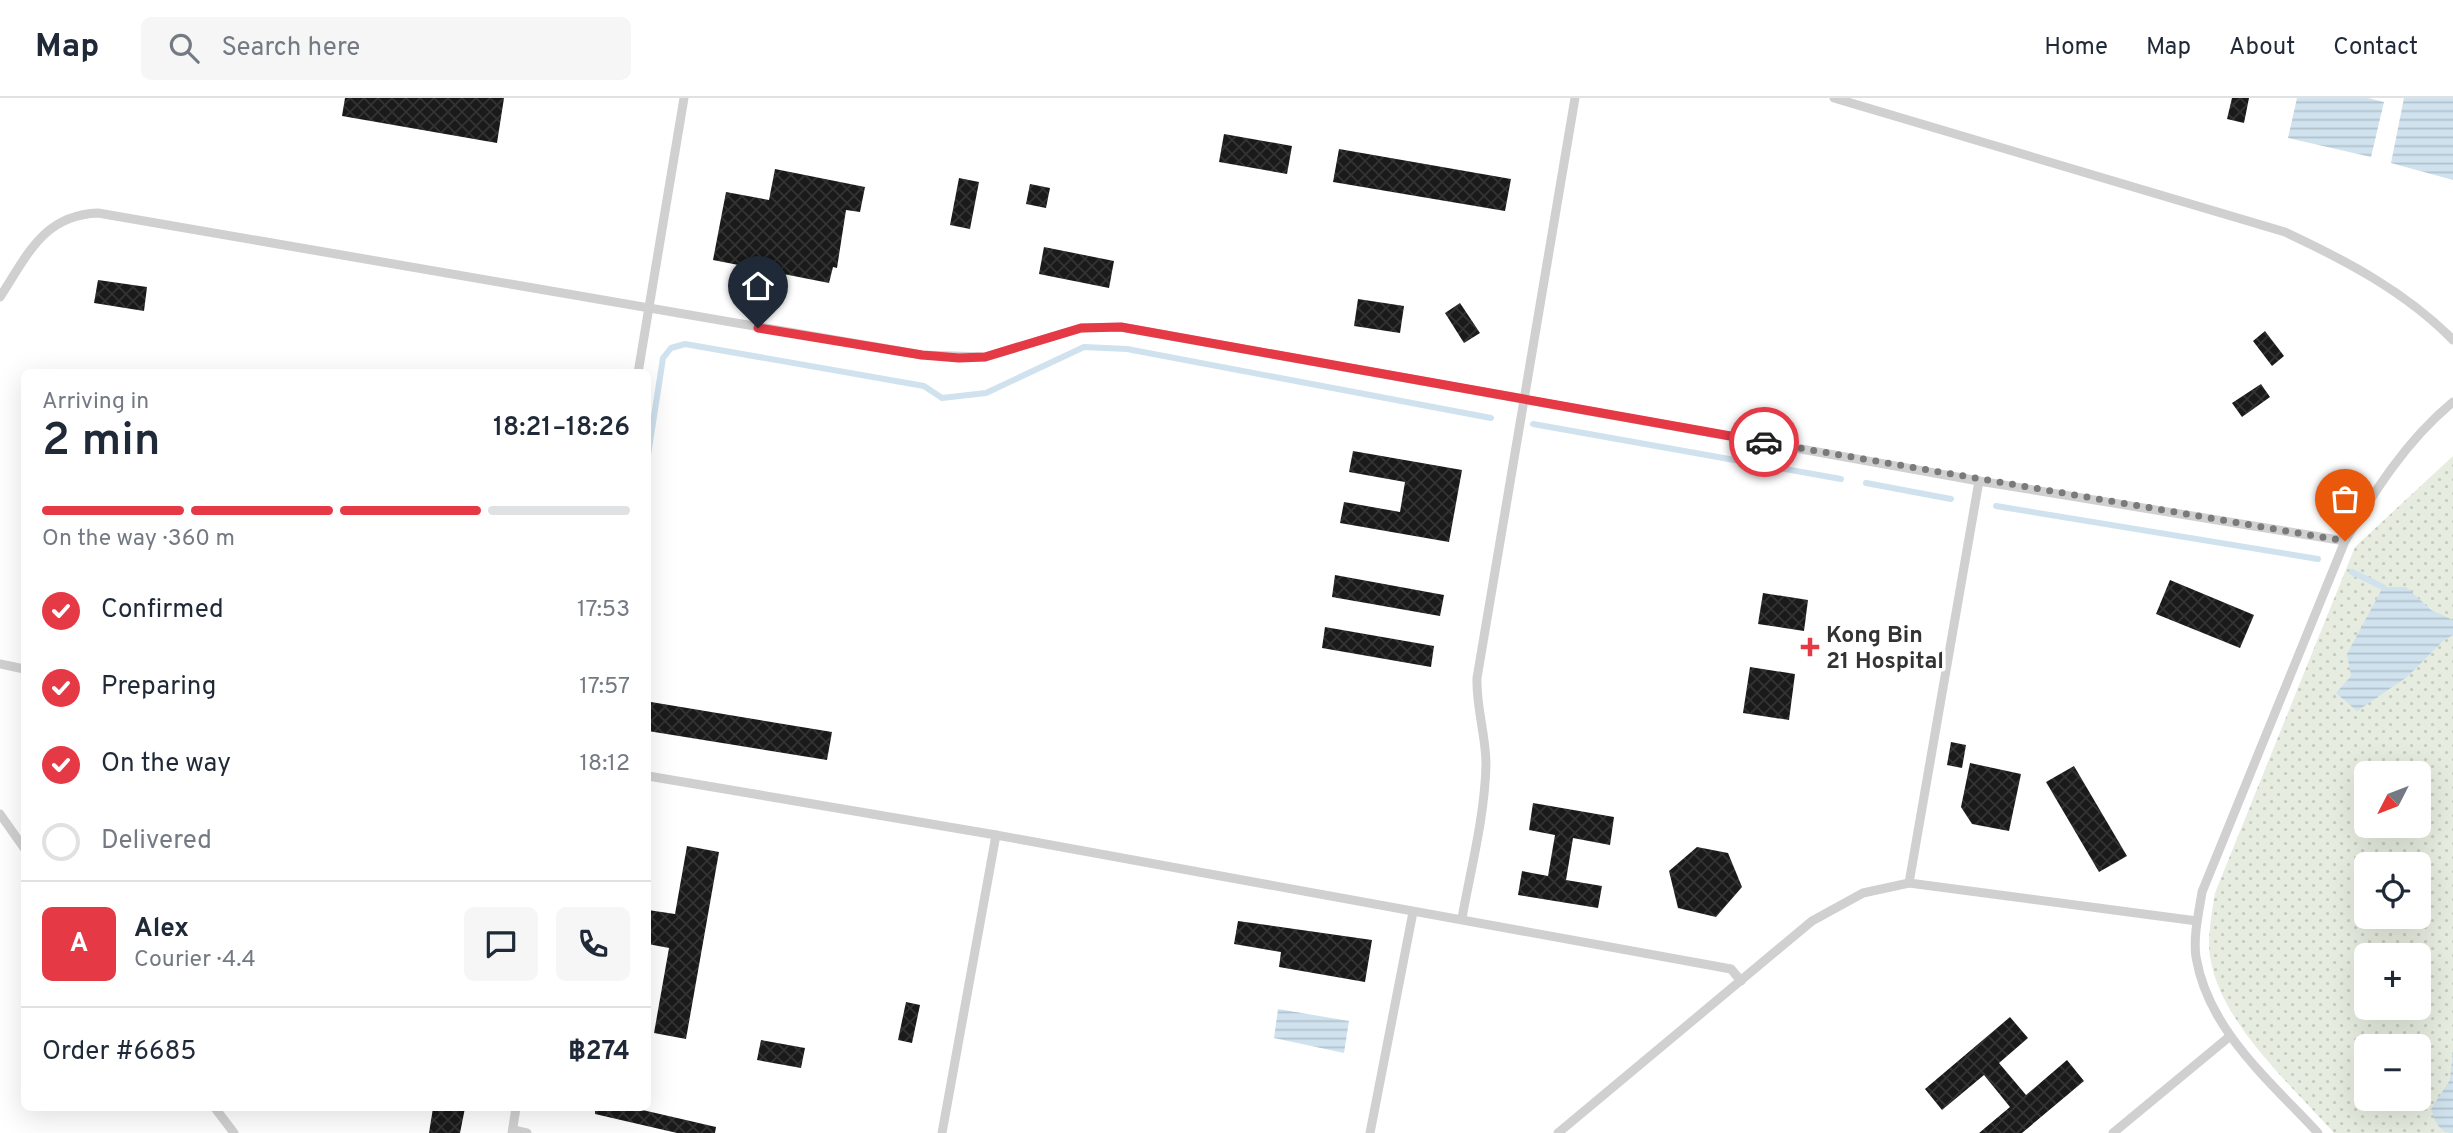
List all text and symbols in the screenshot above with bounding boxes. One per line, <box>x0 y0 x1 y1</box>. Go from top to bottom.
search box <box>141 17 631 80</box>
text: Map <box>35 27 99 69</box>
icon: search <box>165 29 203 67</box>
text: Search here <box>221 32 360 65</box>
text: Home <box>2044 33 2108 63</box>
text: Map <box>2146 33 2191 63</box>
text: About <box>2229 33 2295 63</box>
text: Contact <box>2333 33 2418 63</box>
pin <box>728 256 788 328</box>
icon: home <box>739 267 777 305</box>
text: Arriving in <box>42 388 149 417</box>
courier <box>1729 407 1799 477</box>
text: 18:21–18:26 <box>493 412 630 445</box>
text: 2 min <box>42 413 161 472</box>
icon: car <box>1745 423 1783 461</box>
pin <box>2315 469 2375 541</box>
icon: bag <box>2326 480 2364 518</box>
text: On the way · 360 m <box>42 525 235 554</box>
icon: check <box>42 592 80 630</box>
text: Confirmed <box>101 594 224 627</box>
text: 17:53 <box>577 596 630 625</box>
place label: Kong Bin 21 Hospital <box>1826 622 1944 677</box>
marker: Kong Bin 21 Hospital <box>1800 637 1820 657</box>
icon: check <box>42 669 80 707</box>
text: Preparing <box>101 671 216 704</box>
text: 17:57 <box>579 673 630 702</box>
icon: check <box>42 746 80 784</box>
text: On the way <box>101 748 231 781</box>
text: 18:12 <box>580 750 630 779</box>
north arrow <box>2354 761 2431 838</box>
map controls <box>2354 761 2431 1111</box>
text: Delivered <box>101 825 212 858</box>
button: locate <box>2354 852 2431 929</box>
button: chat <box>464 907 538 981</box>
button: phone <box>556 907 630 981</box>
text: Alex <box>134 913 189 946</box>
text: A <box>70 928 88 961</box>
button: + <box>2354 943 2431 1020</box>
text: Courier · 4.4 <box>134 946 256 975</box>
button: − <box>2354 1034 2431 1111</box>
text: Order #6685 <box>42 1036 196 1069</box>
text: ฿274 <box>568 1036 630 1069</box>

